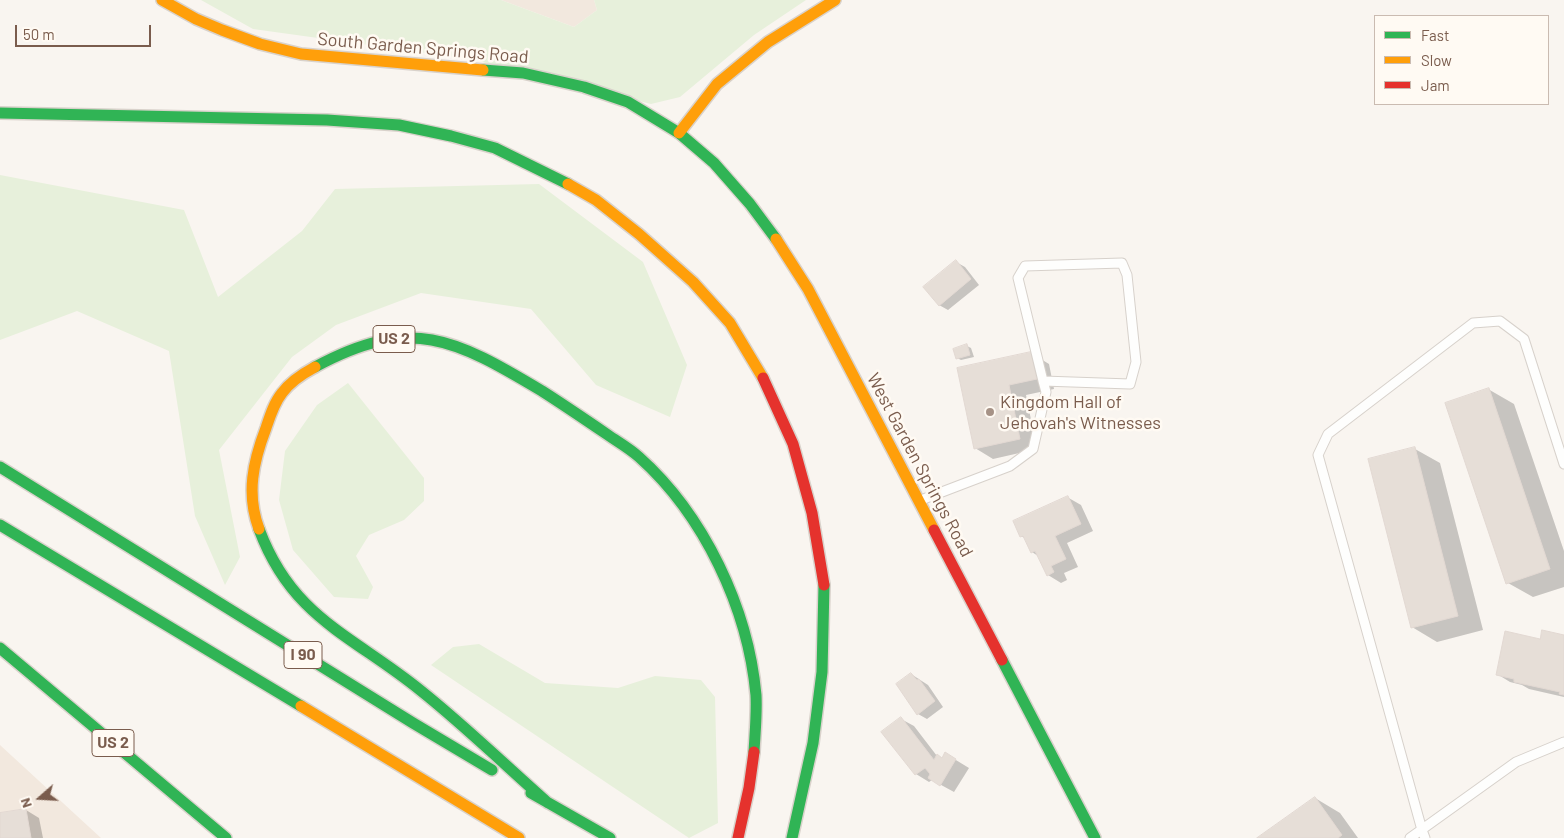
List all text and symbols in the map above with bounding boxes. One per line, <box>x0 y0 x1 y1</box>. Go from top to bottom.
scale bar <box>18 15 154 47</box>
legend <box>1374 15 1549 105</box>
text: 50 m <box>23 25 55 43</box>
text: Fast <box>1421 26 1449 44</box>
street label: South Garden Springs Road <box>316 28 530 68</box>
text: Slow <box>1421 51 1452 69</box>
text: Jam <box>1421 76 1450 94</box>
road number: US 2 <box>373 326 415 352</box>
street label: West Garden Springs Road <box>862 369 978 561</box>
place label: Kingdom Hall of Jehovah's Witnesses <box>1000 391 1161 434</box>
marker: Kingdom Hall of Jehovah's Witnesses <box>984 406 996 418</box>
road number: I 90 <box>284 642 322 668</box>
road number: US 2 <box>92 730 134 756</box>
north arrow <box>15 773 65 823</box>
text: N <box>16 796 35 810</box>

